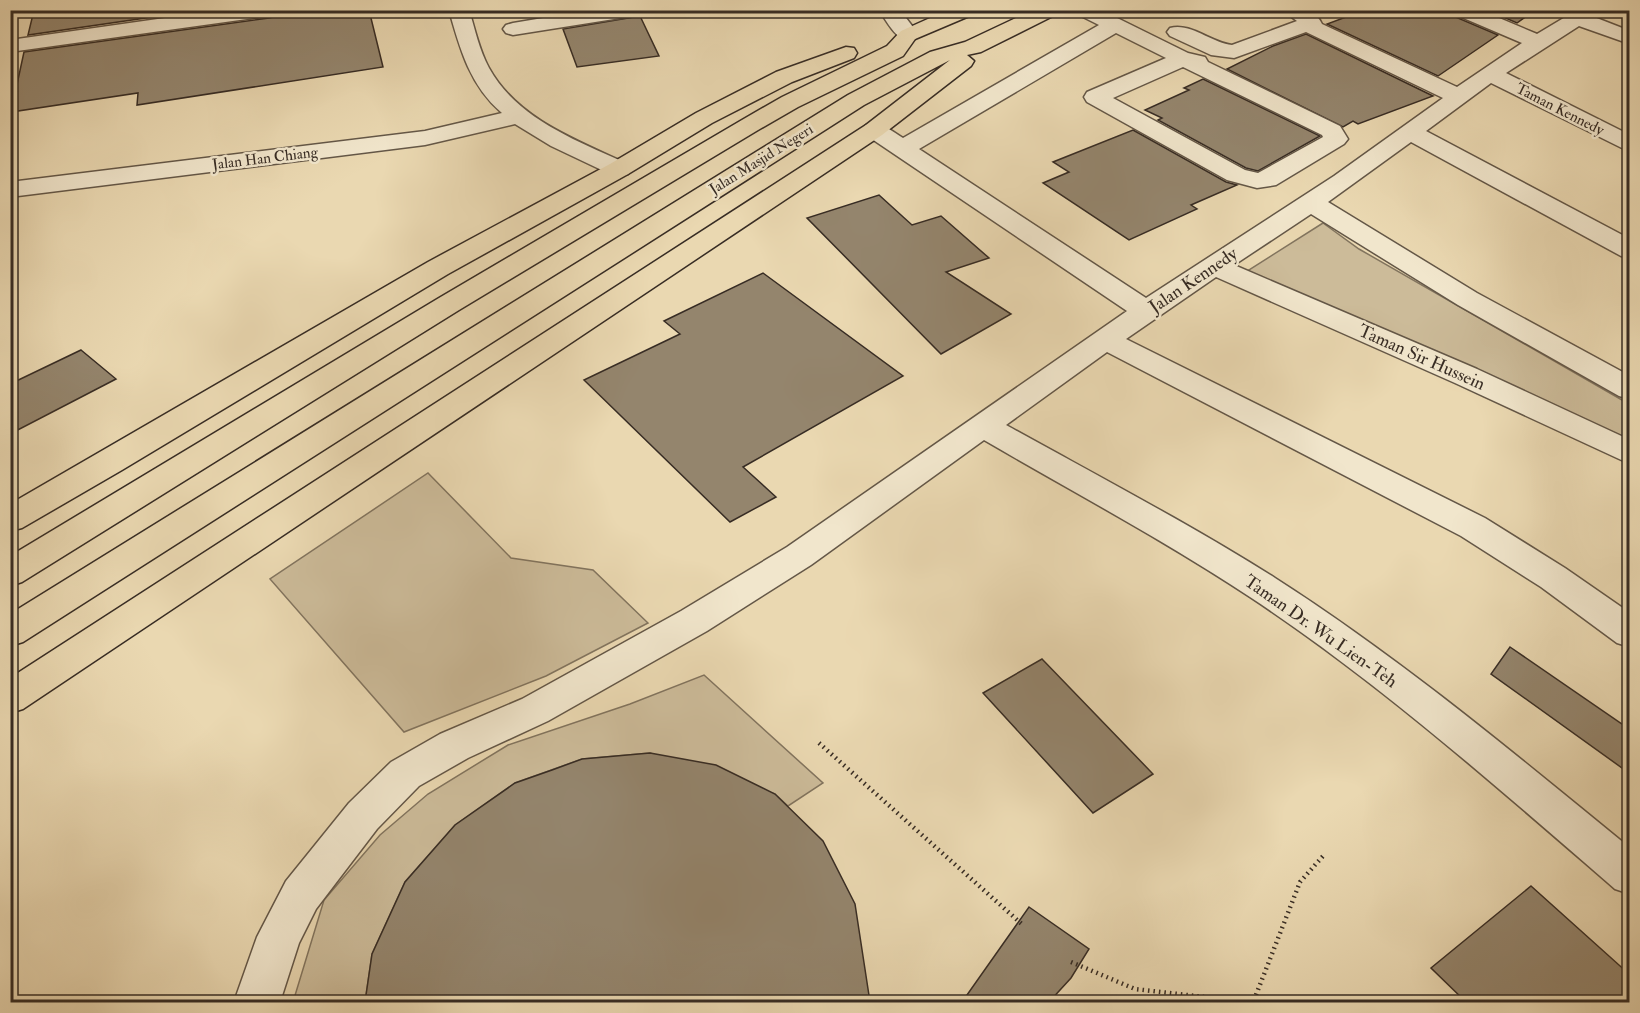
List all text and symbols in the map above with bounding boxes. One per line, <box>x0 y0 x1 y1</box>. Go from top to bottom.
street label: Taman Kennedy <box>1512 79 1607 140</box>
street label: Jalan Masjid Negeri <box>705 120 817 200</box>
street label: Jalan Han Chiang <box>210 143 320 176</box>
street label: Jalan Kennedy <box>1144 242 1243 319</box>
street label: Taman Sir Hussein <box>1355 319 1489 396</box>
street label: Taman Dr. Wu Lien-Teh <box>1240 570 1402 693</box>

